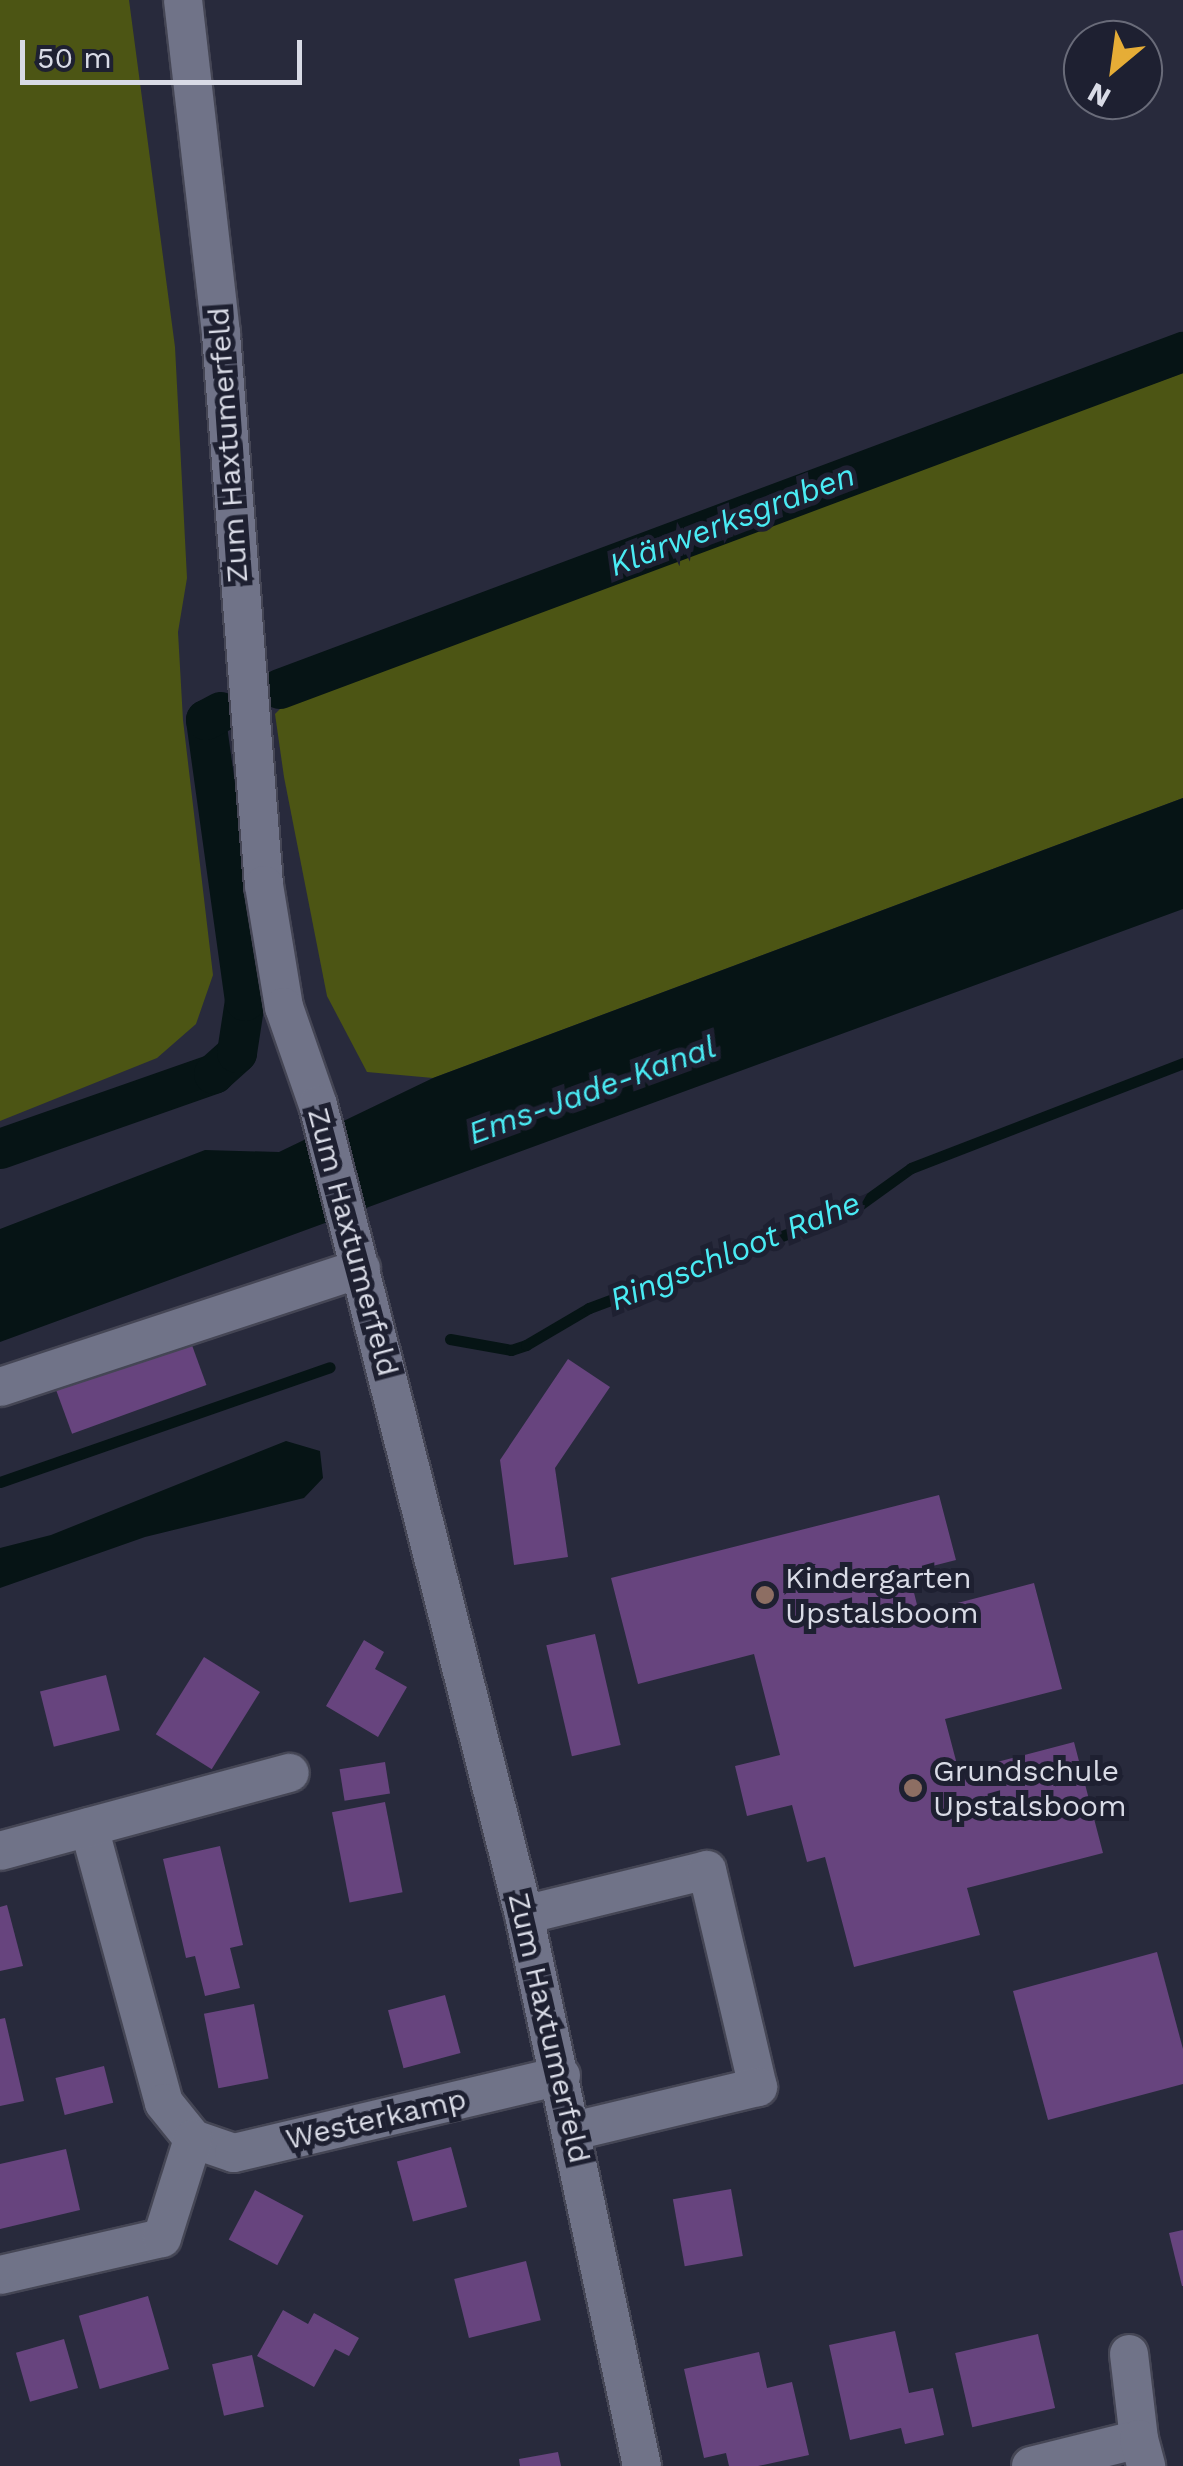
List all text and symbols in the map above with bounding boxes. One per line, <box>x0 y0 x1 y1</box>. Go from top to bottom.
scale bar <box>25 20 308 82</box>
north arrow <box>1063 20 1163 120</box>
text: 50 m <box>37 40 112 75</box>
text: N <box>1082 75 1116 114</box>
street label: Zum Haxtumerfeld <box>200 306 256 584</box>
water label: Klärwerksgraben <box>604 455 860 585</box>
water label: Ems-Jade-Kanal <box>463 1027 721 1153</box>
street label: Zum Haxtumerfeld <box>300 1104 406 1380</box>
water label: Ringschloot Rahe <box>604 1183 866 1319</box>
place label: Kindergarten Upstalsboom <box>785 1560 979 1630</box>
marker: Kindergarten Upstalsboom <box>754 1584 776 1606</box>
place label: Grundschule Upstalsboom <box>933 1753 1127 1824</box>
marker: Grundschule Upstalsboom <box>902 1777 924 1799</box>
street label: Zum Haxtumerfeld <box>500 1889 598 2167</box>
street label: Westerkamp <box>282 2081 470 2157</box>

